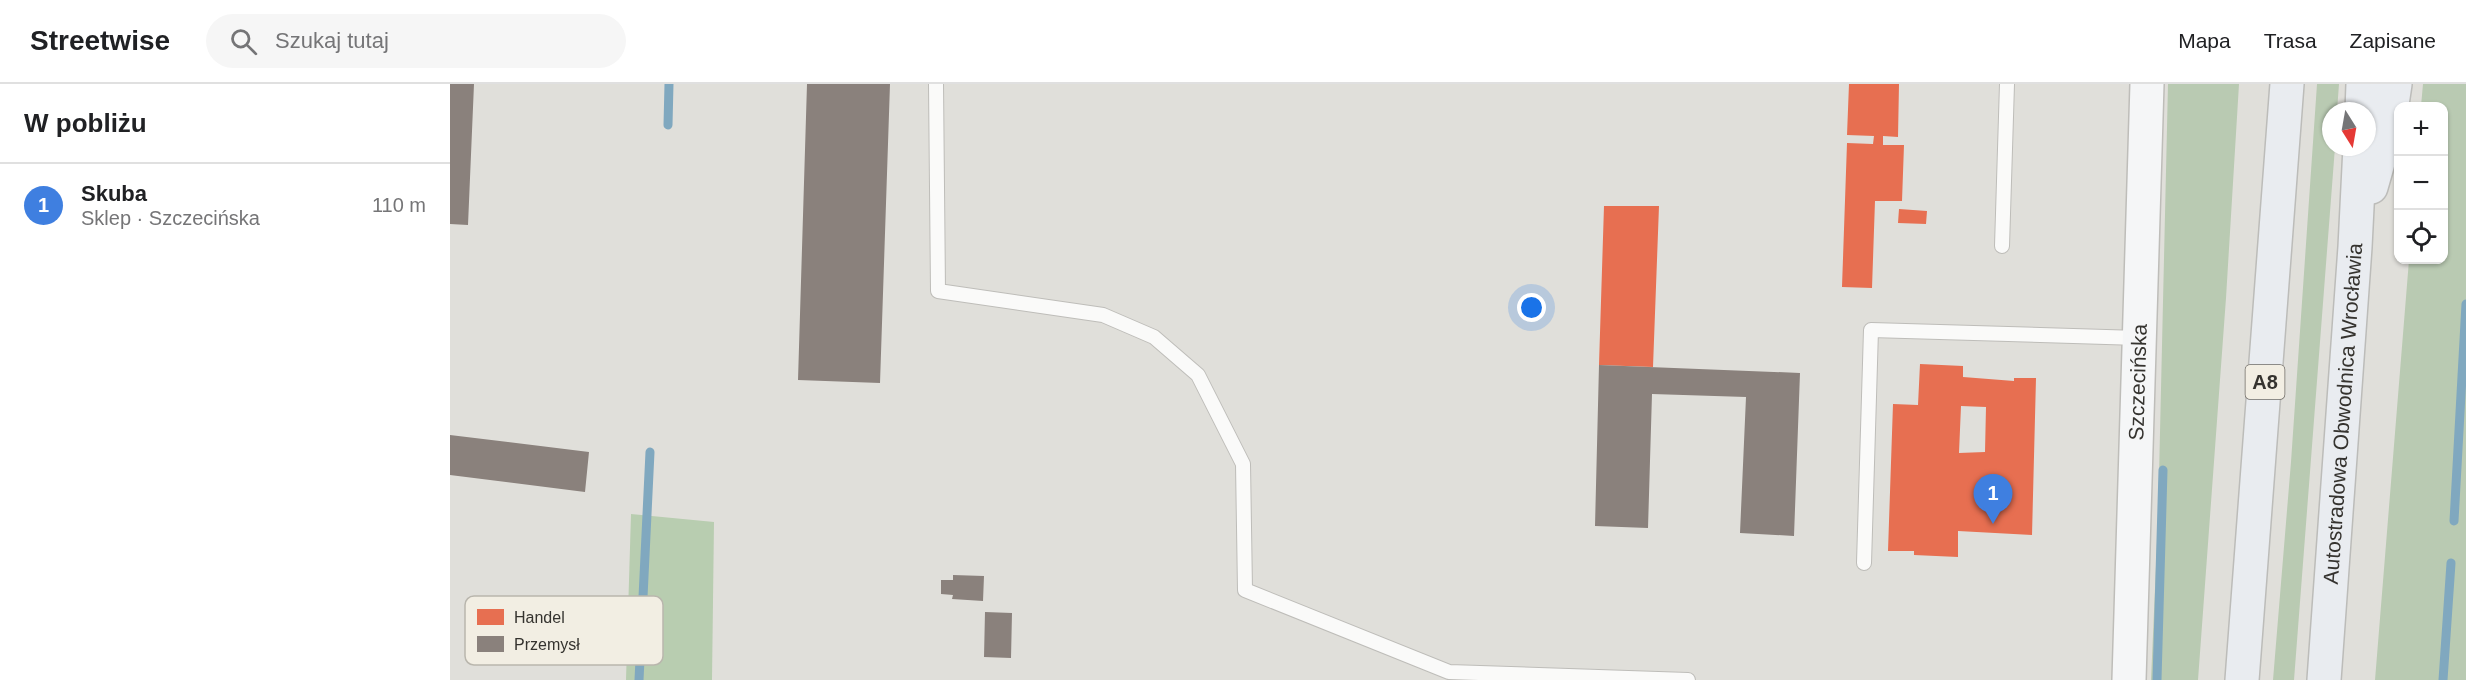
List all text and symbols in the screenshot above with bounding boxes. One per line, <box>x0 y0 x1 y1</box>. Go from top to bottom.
search box <box>206 14 626 68</box>
text: Streetwise <box>30 25 170 56</box>
icon: search <box>227 25 260 58</box>
text: Szukaj tutaj <box>275 28 389 53</box>
text: Mapa <box>2178 29 2231 52</box>
text: Trasa <box>2264 29 2317 52</box>
text: Zapisane <box>2350 29 2436 52</box>
north arrow <box>2322 102 2376 156</box>
map controls <box>2394 102 2448 264</box>
button: + <box>2394 102 2448 156</box>
text: W pobliżu <box>24 108 147 138</box>
button: − <box>2394 156 2448 210</box>
text: Skuba <box>81 181 147 206</box>
text: 1 <box>38 194 49 216</box>
text: 110 m <box>372 194 426 216</box>
text: Sklep · Szczecińska <box>81 207 260 229</box>
button: locate <box>2394 210 2448 264</box>
street label: Autostradowa Obwodnica Wrocławia <box>2319 242 2366 585</box>
your location <box>1517 293 1546 322</box>
street label: Szczecińska <box>2124 323 2151 441</box>
road number: A8 <box>2246 365 2284 399</box>
pin: 1 <box>1974 474 2012 524</box>
legend <box>465 596 663 665</box>
text: Handel <box>514 609 565 626</box>
text: Przemysł <box>514 636 580 653</box>

